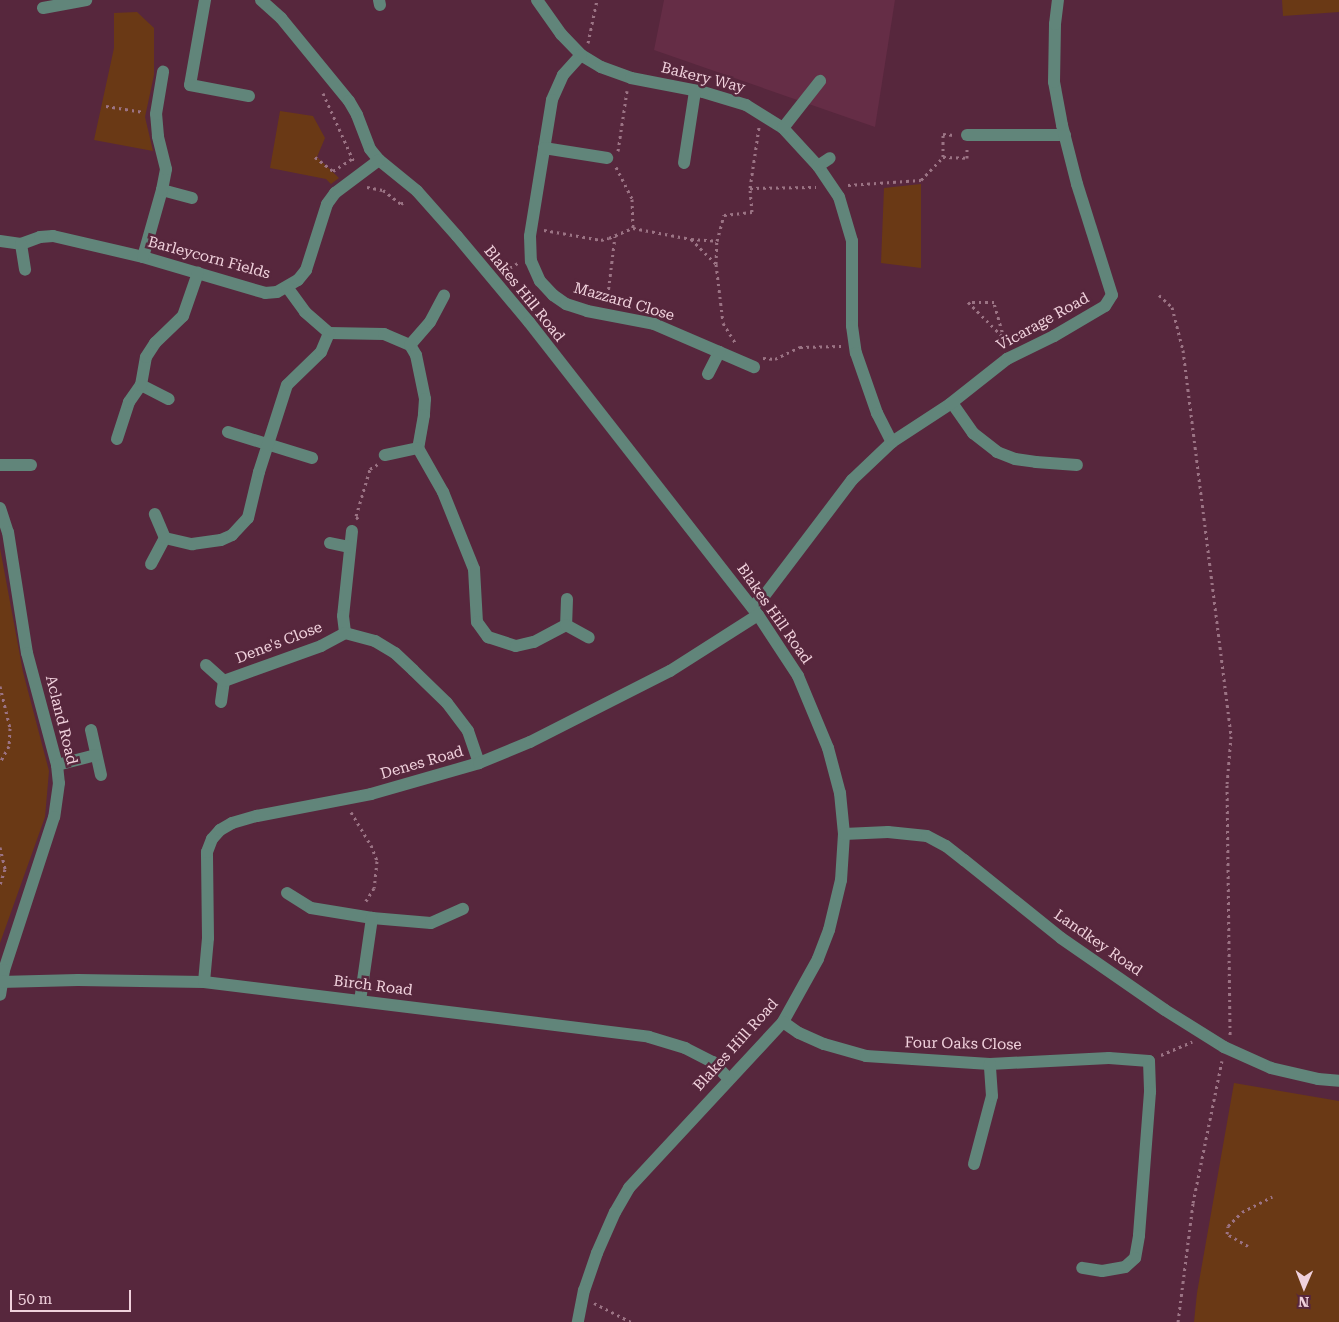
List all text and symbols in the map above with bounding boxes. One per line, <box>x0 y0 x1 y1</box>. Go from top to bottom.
street label: Bakery Way <box>659 59 747 97</box>
street label: Barleycorn Fields <box>146 233 272 283</box>
street label: Blakes Hill Road <box>480 242 568 346</box>
street label: Mazzard Close <box>572 279 676 325</box>
street label: Vicarage Road <box>994 289 1092 355</box>
street label: Blakes Hill Road <box>733 560 815 668</box>
street label: Dene's Close <box>233 618 325 668</box>
street label: Acland Road <box>41 673 81 767</box>
street label: Denes Road <box>378 743 466 783</box>
street label: Landkey Road <box>1050 906 1146 980</box>
street label: Birch Road <box>332 972 414 1000</box>
street label: Blakes Hill Road <box>690 995 782 1095</box>
street label: Four Oaks Close <box>904 1034 1022 1054</box>
north arrow <box>1279 1262 1329 1312</box>
scale bar <box>12 1280 134 1312</box>
text: 50 m <box>18 1290 52 1308</box>
text: N <box>1298 1294 1309 1310</box>

